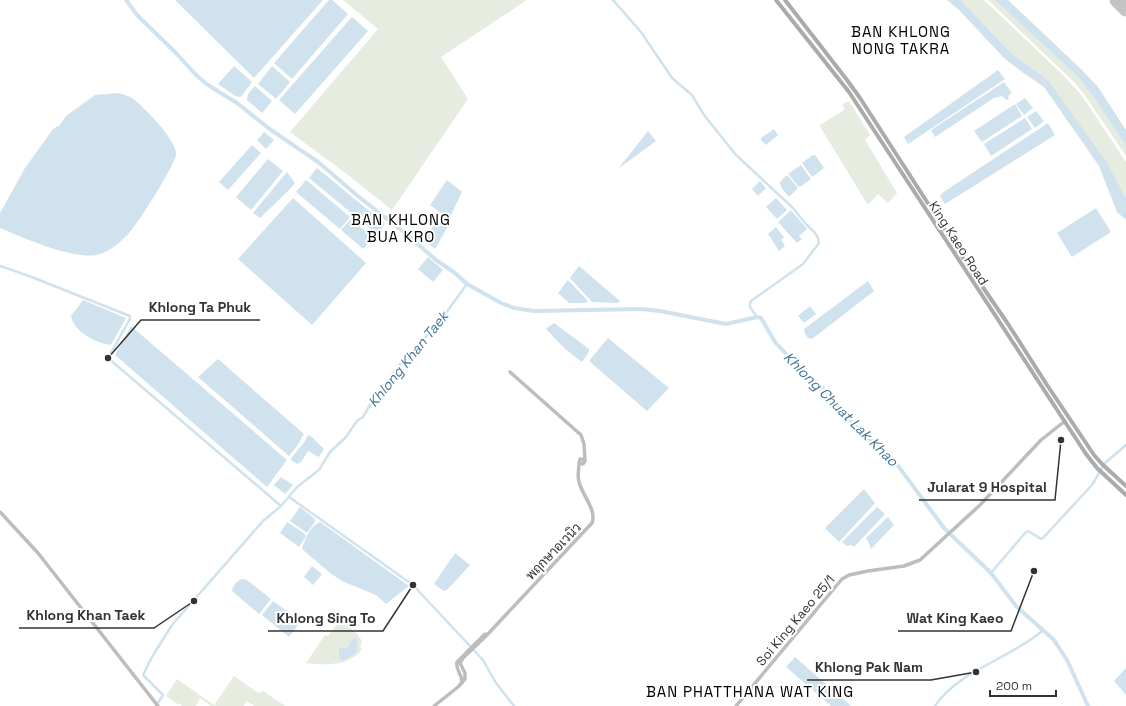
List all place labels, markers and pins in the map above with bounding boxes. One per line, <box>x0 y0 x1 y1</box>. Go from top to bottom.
callout: Khlong Ta Phuk <box>141 294 260 320</box>
callout: Jularat 9 Hospital <box>919 474 1055 500</box>
callout: Khlong Khan Taek <box>19 602 154 628</box>
callout: Khlong Sing To <box>268 605 383 631</box>
callout: Wat King Kaeo <box>898 605 1011 631</box>
callout: Khlong Pak Nam <box>807 654 931 680</box>

